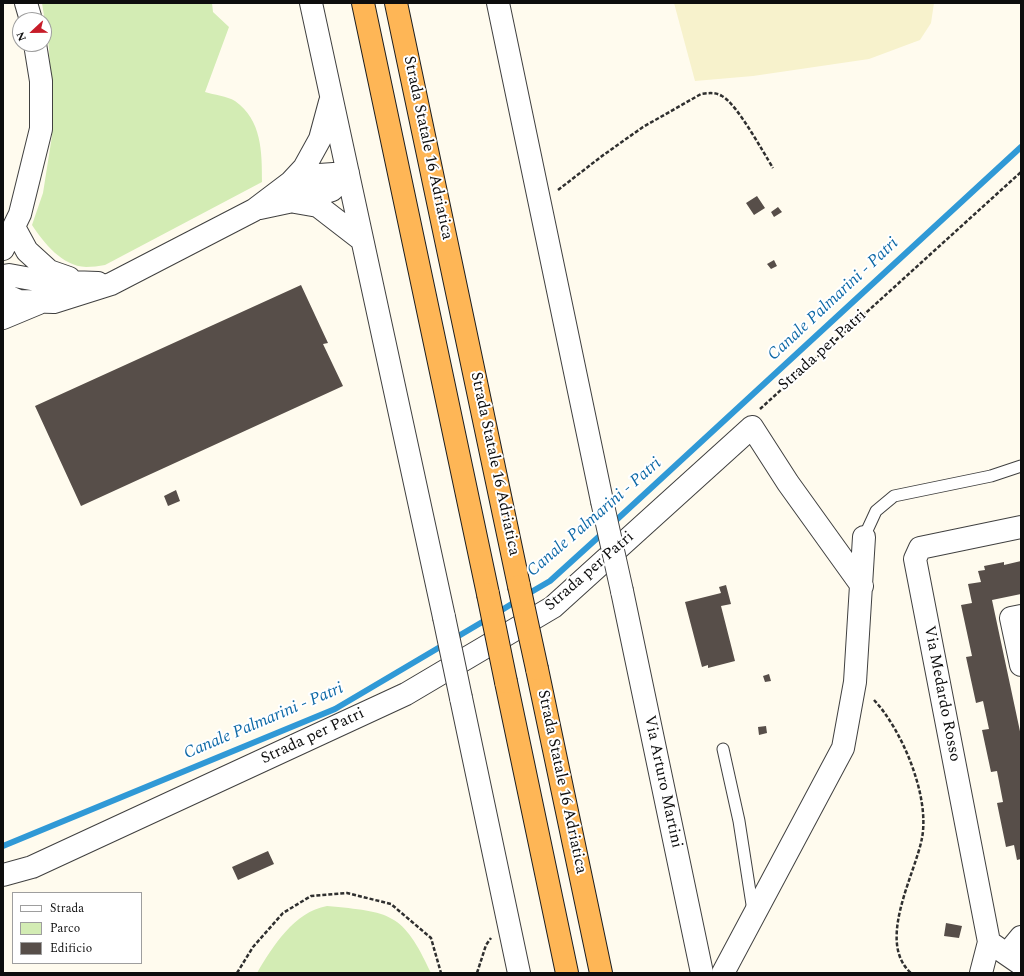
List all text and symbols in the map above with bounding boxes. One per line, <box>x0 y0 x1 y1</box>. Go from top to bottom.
north arrow <box>12 12 52 52</box>
text: N <box>12 29 31 44</box>
street label: Strada Statale 16 Adriatica <box>398 54 456 242</box>
water label: Canale Palmarini - Patri <box>764 234 904 366</box>
street label: Strada per Patri <box>775 306 871 396</box>
street label: Strada Statale 16 Adriatica <box>465 370 523 558</box>
water label: Canale Palmarini - Patri <box>524 454 666 582</box>
street label: Strada per Patri <box>542 528 638 616</box>
street label: Via Medardo Rosso <box>918 624 964 764</box>
water label: Canale Palmarini - Patri <box>181 679 347 765</box>
street label: Strada Statale 16 Adriatica <box>532 688 590 876</box>
street label: Strada per Patri <box>258 705 368 769</box>
street label: Via Arturo Martini <box>639 714 685 850</box>
legend <box>12 892 142 964</box>
text: Strada <box>50 899 84 918</box>
text: Parco <box>50 919 80 938</box>
text: Edificio <box>50 939 92 958</box>

